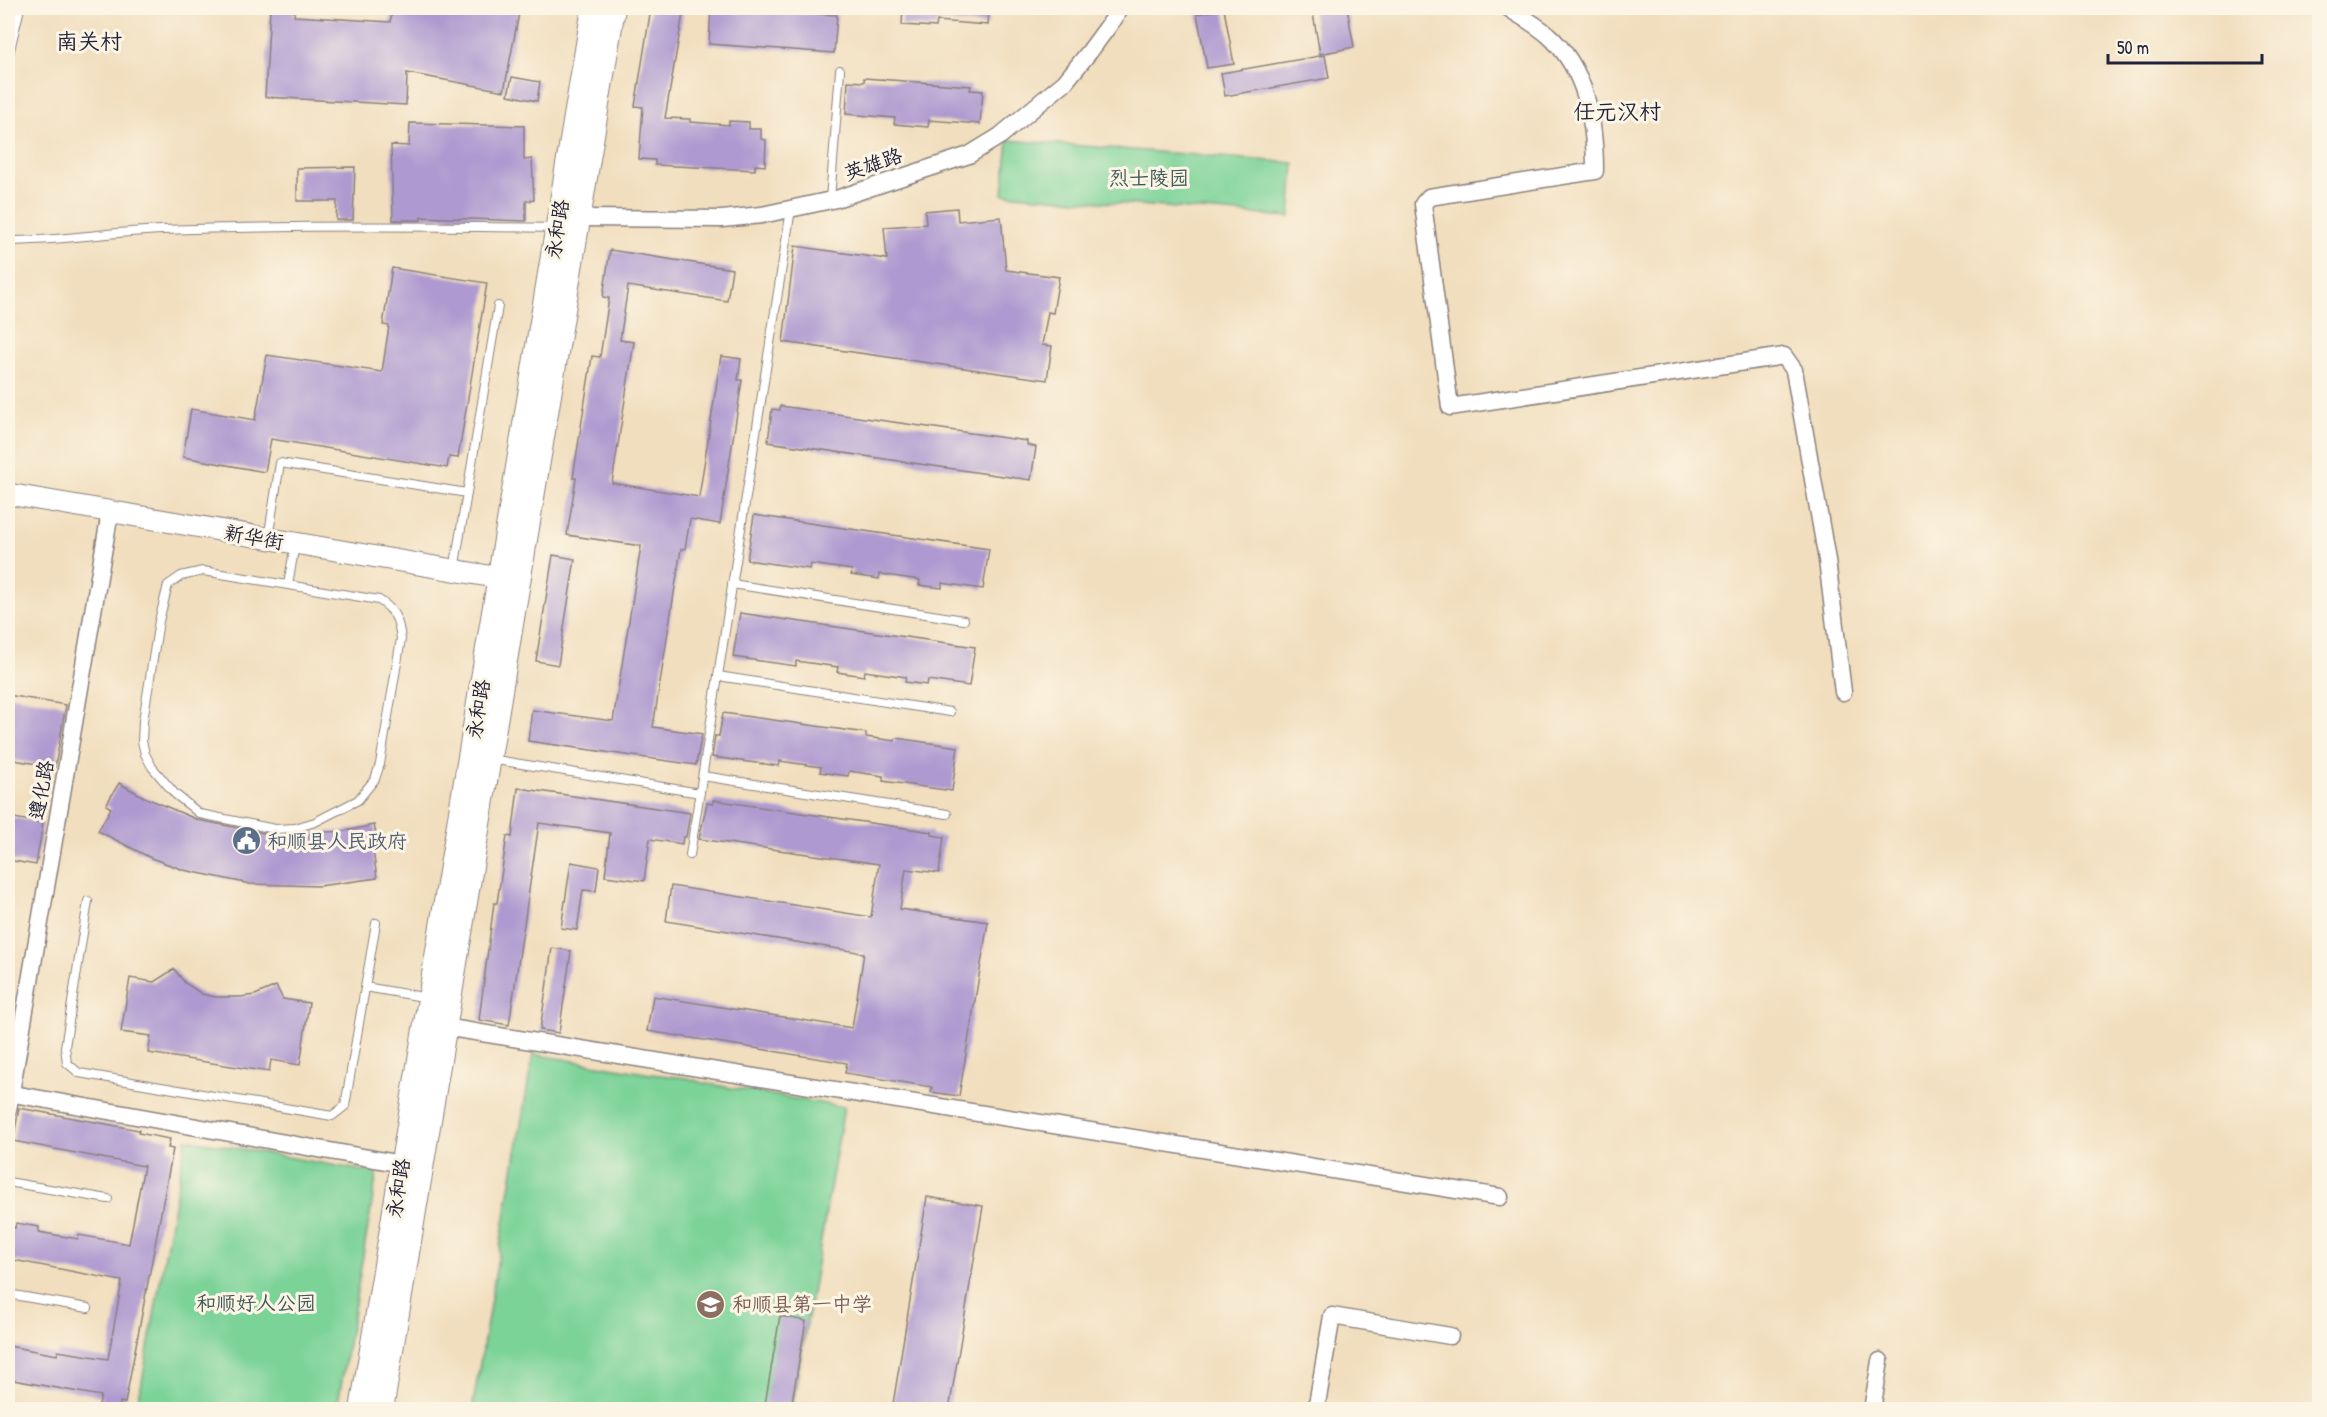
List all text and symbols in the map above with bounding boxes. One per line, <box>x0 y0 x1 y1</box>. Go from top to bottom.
district label: 南关村 <box>56 26 122 56</box>
scale bar <box>2108 27 2262 65</box>
text: 50 m <box>2117 35 2149 60</box>
district label: 任元汉村 <box>1573 96 1661 126</box>
street label: 英雄路 <box>840 141 907 186</box>
park label: 烈士陵园 <box>1109 164 1189 191</box>
street label: 永和路 <box>538 196 575 261</box>
street label: 新华街 <box>222 518 286 555</box>
street label: 永和路 <box>459 676 496 741</box>
street label: 遵化路 <box>22 757 59 822</box>
public building icon: 和顺县人民政府 <box>230 825 262 857</box>
place label: 和顺县人民政府 <box>267 827 407 854</box>
street label: 永和路 <box>379 1155 416 1220</box>
school or university icon: 和顺县第一中学 <box>695 1288 727 1320</box>
park label: 和顺好人公园 <box>196 1289 316 1316</box>
place label: 和顺县第一中学 <box>732 1290 872 1317</box>

